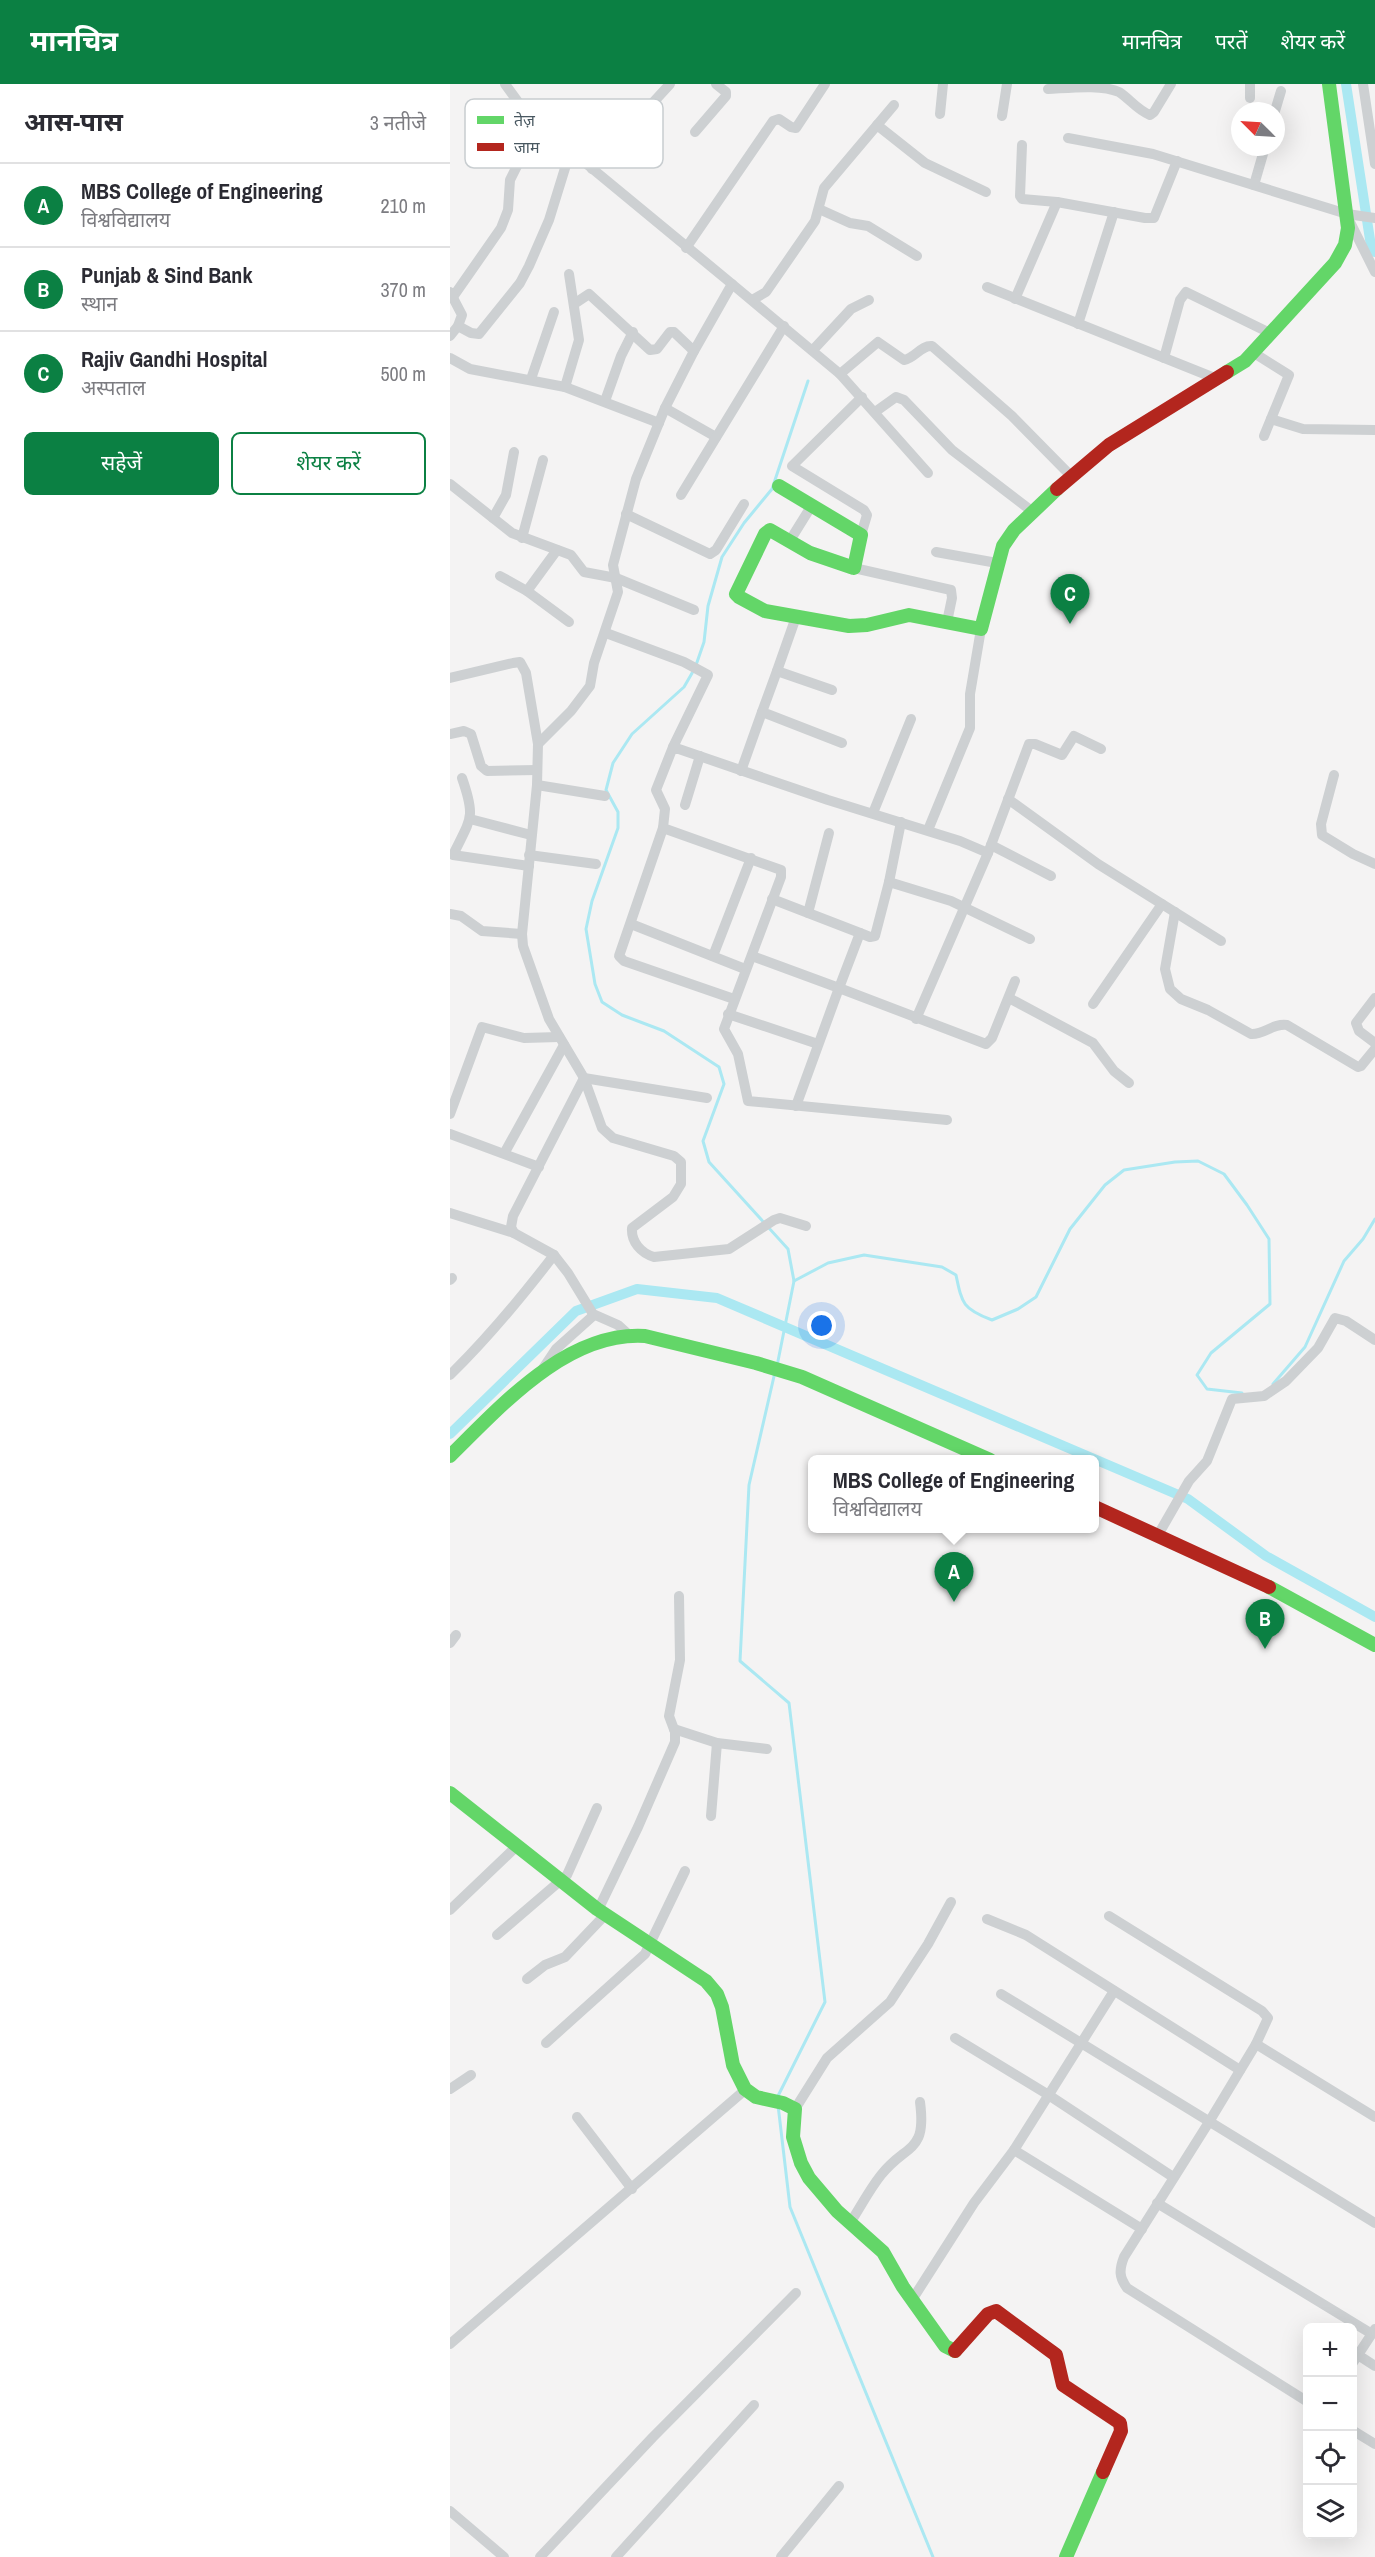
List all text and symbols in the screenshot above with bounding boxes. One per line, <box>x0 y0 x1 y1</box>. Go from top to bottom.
text: मानचित्र <box>30 22 118 60</box>
text: मानचित्र <box>1122 27 1182 56</box>
text: परतें <box>1215 27 1247 56</box>
text: शेयर करें <box>1280 27 1345 56</box>
legend <box>465 99 663 168</box>
north arrow <box>1231 102 1285 156</box>
text: आस-पास <box>24 104 123 139</box>
text: 3 नतीजे <box>370 109 426 136</box>
text: तेज़ <box>514 109 536 131</box>
text: जाम <box>514 136 540 158</box>
text: MBS College of Engineering <box>81 176 323 206</box>
text: A <box>38 192 49 219</box>
text: 210 m <box>380 192 426 219</box>
text: विश्वविद्यालय <box>81 206 170 233</box>
text: Punjab & Sind Bank <box>81 260 252 290</box>
text: B <box>38 276 49 303</box>
text: 370 m <box>380 276 426 303</box>
text: स्थान <box>81 290 117 317</box>
text: Rajiv Gandhi Hospital <box>81 344 267 374</box>
text: C <box>38 360 49 387</box>
text: 500 m <box>380 360 426 387</box>
text: अस्पताल <box>81 374 146 401</box>
button: सहेजें <box>24 432 219 495</box>
button: शेयर करें <box>231 432 426 495</box>
pin: C <box>1050 574 1090 624</box>
your location <box>807 1311 836 1340</box>
popup <box>808 1455 1099 1533</box>
text: MBS College of Engineering <box>833 1465 1074 1495</box>
text: विश्वविद्यालय <box>833 1495 922 1522</box>
pin: A <box>934 1552 974 1602</box>
pin: B <box>1246 1600 1284 1649</box>
map controls <box>1303 2323 1357 2539</box>
button: + <box>1303 2323 1357 2377</box>
button: − <box>1303 2377 1357 2431</box>
button: locate <box>1303 2431 1357 2485</box>
button: layers <box>1303 2485 1357 2539</box>

